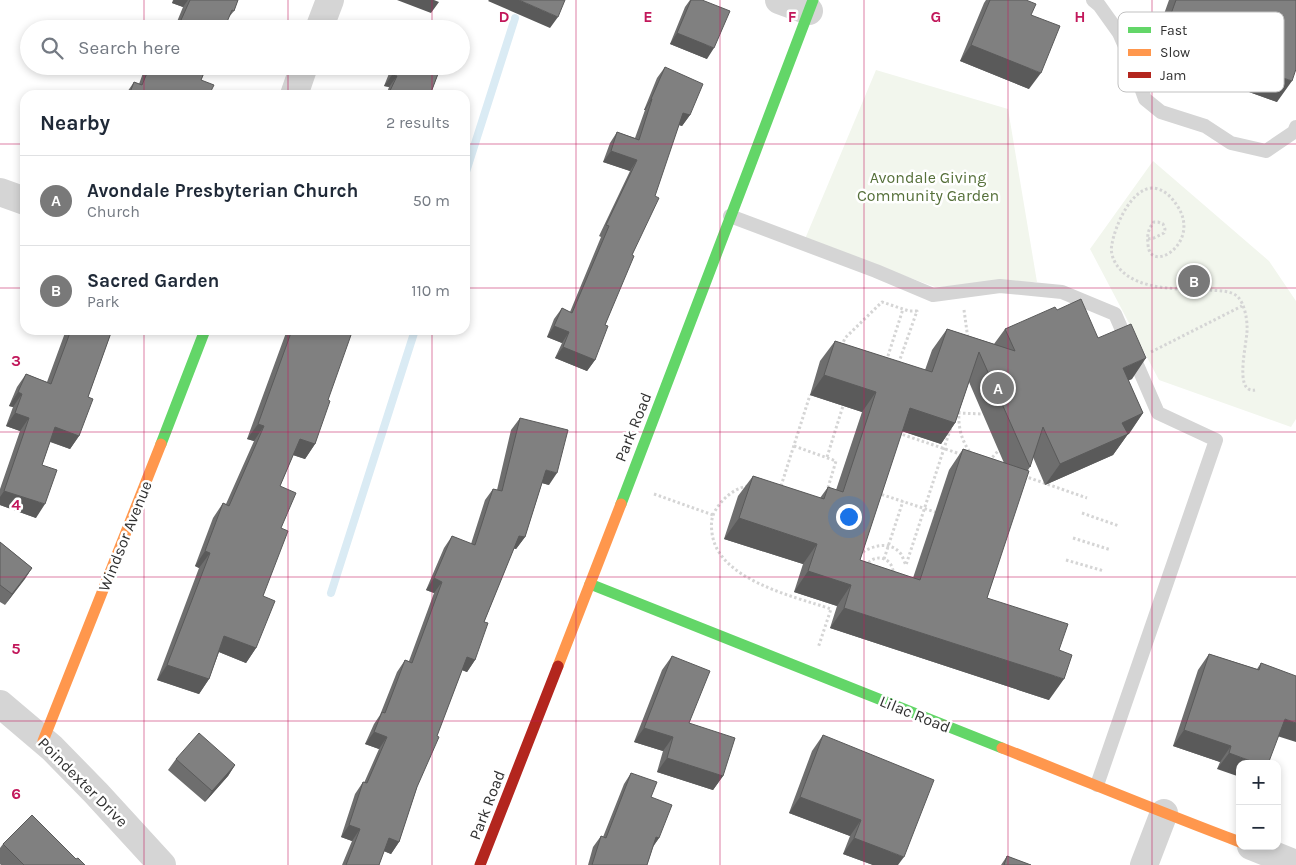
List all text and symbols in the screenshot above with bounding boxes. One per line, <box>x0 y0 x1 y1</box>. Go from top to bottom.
text: D <box>499 7 510 26</box>
text: E <box>643 7 653 26</box>
text: F <box>788 7 797 26</box>
text: G <box>931 7 941 26</box>
text: H <box>1074 7 1086 26</box>
legend <box>1118 12 1284 92</box>
search box <box>20 20 470 75</box>
text: Fast <box>1160 22 1187 39</box>
icon: search <box>38 34 66 62</box>
text: Search here <box>78 37 180 59</box>
text: Slow <box>1160 44 1190 61</box>
text: Jam <box>1160 67 1186 84</box>
text: Nearby <box>40 111 110 135</box>
text: 2 results <box>386 113 450 132</box>
park label: Avondale Giving Community Garden <box>857 168 999 205</box>
text: Avondale Presbyterian Church <box>87 180 358 202</box>
text: A <box>51 191 61 210</box>
text: 50 m <box>413 191 450 210</box>
text: Church <box>87 202 140 221</box>
pin: B <box>1178 262 1210 300</box>
text: Sacred Garden <box>87 270 219 292</box>
text: B <box>51 281 61 300</box>
text: 110 m <box>411 281 450 300</box>
text: Park <box>87 292 119 311</box>
text: 3 <box>11 351 21 370</box>
pin: A <box>982 369 1014 407</box>
street label: Park Road <box>610 390 656 464</box>
street label: Windsor Avenue <box>94 478 156 594</box>
text: 4 <box>11 495 21 514</box>
your location <box>836 504 862 530</box>
text: 5 <box>11 639 21 658</box>
street label: Lilac Road <box>877 691 953 737</box>
street label: Poindexter Drive <box>34 733 132 831</box>
map controls <box>1236 760 1281 850</box>
button: + <box>1236 760 1281 805</box>
street label: Park Road <box>465 767 509 843</box>
text: 6 <box>11 784 21 803</box>
button: − <box>1236 805 1281 850</box>

